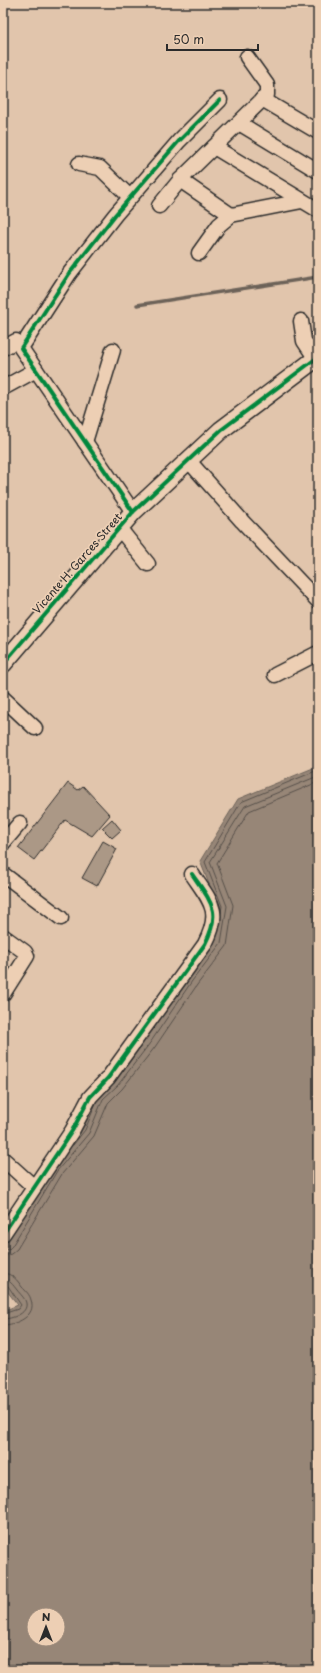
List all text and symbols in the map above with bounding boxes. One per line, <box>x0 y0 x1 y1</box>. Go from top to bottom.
scale bar <box>167 26 258 52</box>
text: 50 m <box>173 30 204 48</box>
street label: Vicente H. Garces Street <box>28 508 126 617</box>
north arrow <box>26 1607 66 1647</box>
text: N <box>42 1608 51 1625</box>

